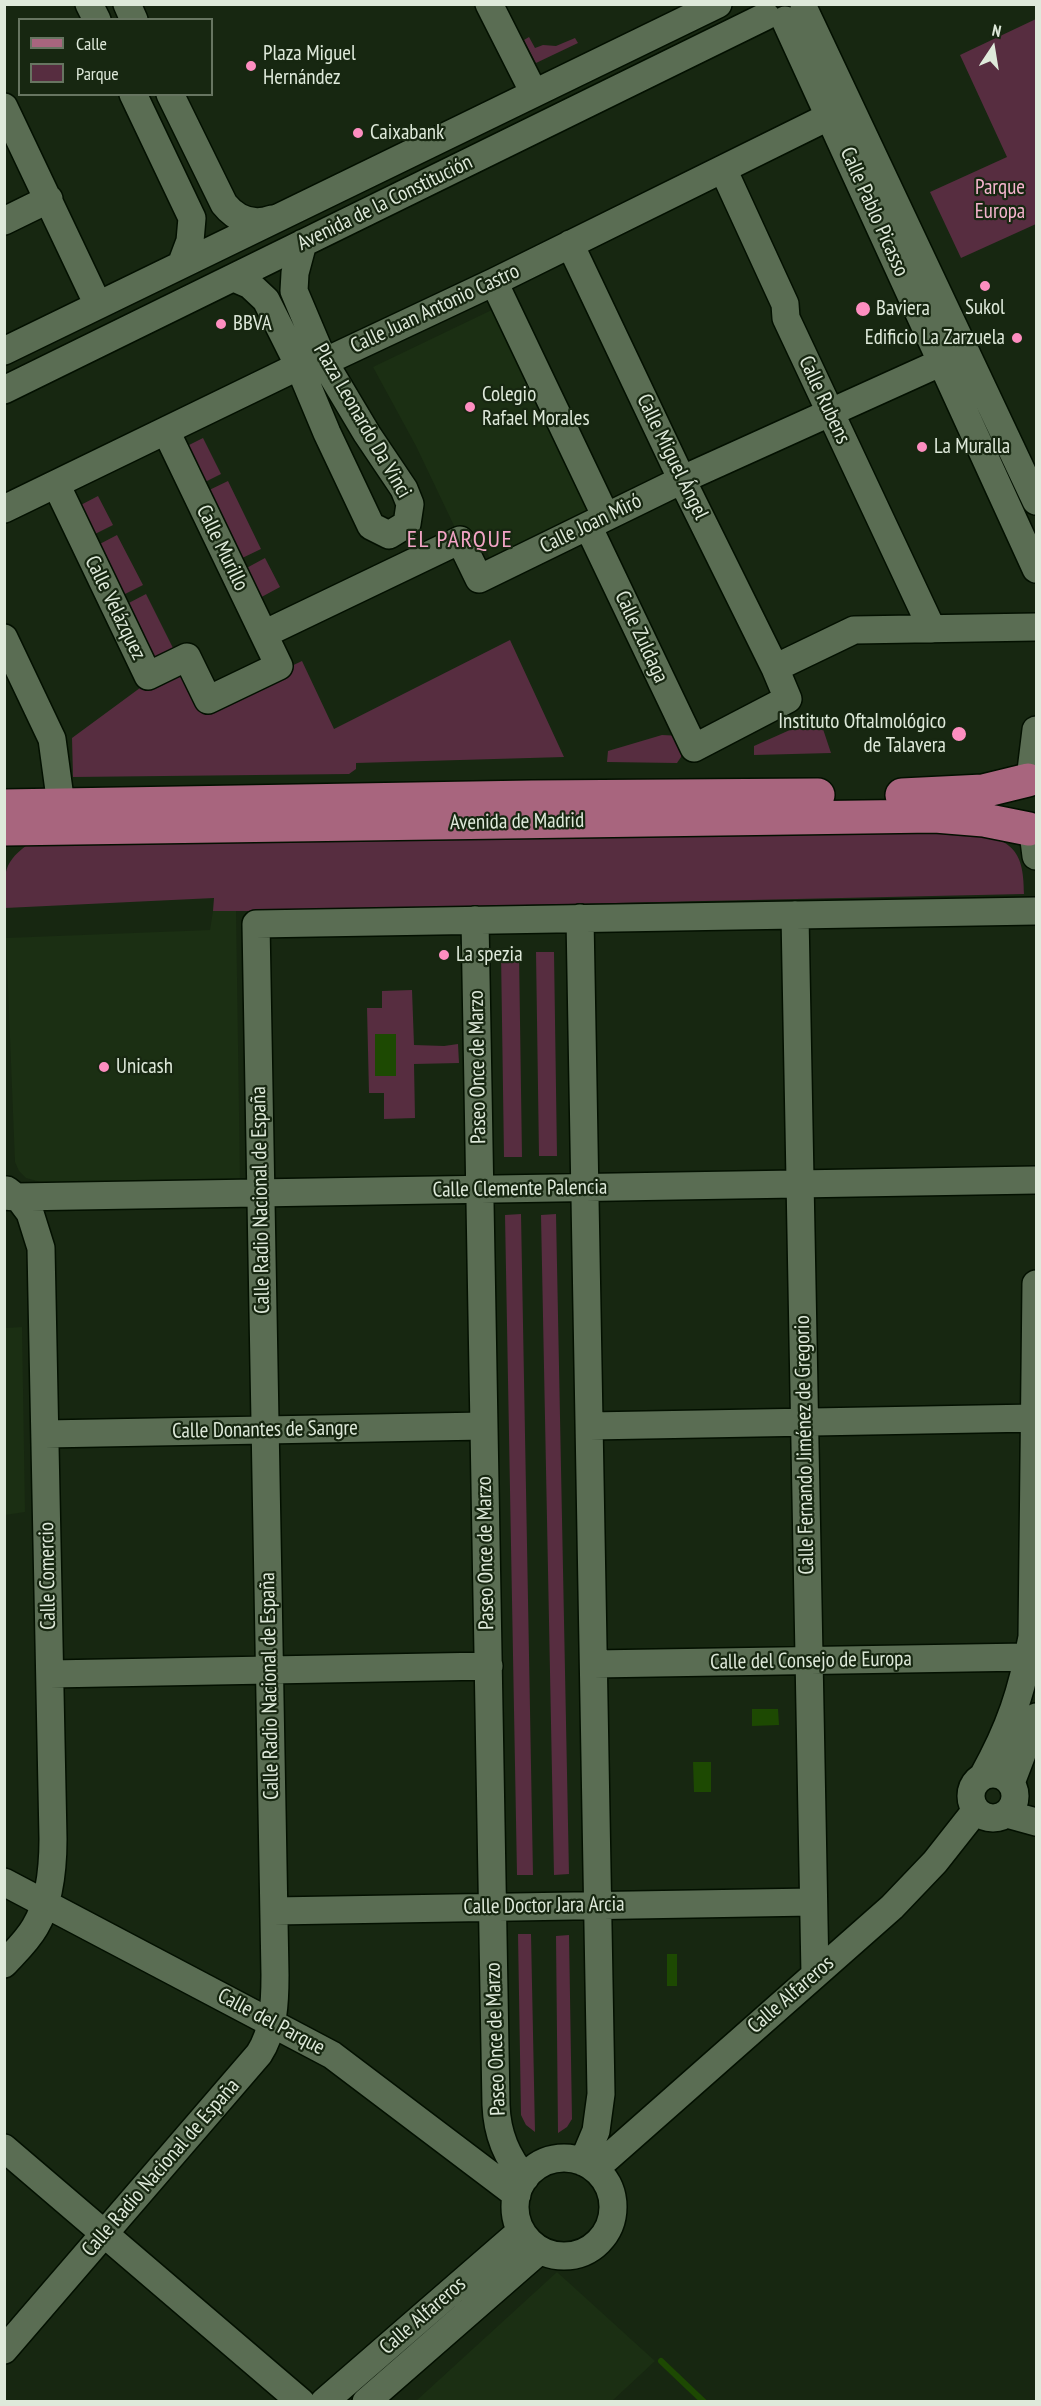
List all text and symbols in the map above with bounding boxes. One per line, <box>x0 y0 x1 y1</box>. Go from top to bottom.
legend <box>18 18 213 96</box>
north arrow <box>963 18 1023 78</box>
text: N <box>990 20 1003 41</box>
text: Calle <box>76 32 107 55</box>
place label: Plaza Miguel Hernández <box>263 41 356 91</box>
marker: Plaza Miguel Hernández <box>244 59 258 73</box>
text: Parque <box>76 62 119 85</box>
place label: Caixabank <box>370 120 444 146</box>
marker: Caixabank <box>351 126 365 140</box>
street label: Calle Pablo Picasso <box>834 144 914 280</box>
street label: Avenida de la Constitución <box>293 150 477 256</box>
park label: Parque Europa <box>975 175 1025 225</box>
street label: Calle Juan Antonio Castro <box>347 259 523 359</box>
marker: Sukol <box>978 279 992 293</box>
place label: Sukol <box>965 295 1005 321</box>
place label: Baviera <box>876 296 930 322</box>
marker: Baviera <box>854 300 872 318</box>
place label: BBVA <box>233 311 272 337</box>
marker: BBVA <box>214 317 228 331</box>
place label: Edificio La Zarzuela <box>865 325 1005 351</box>
marker: Edificio La Zarzuela <box>1010 331 1024 345</box>
street label: Plaza Leonardo Da Vinci <box>308 339 416 503</box>
street label: Calle Rubens <box>793 352 855 448</box>
place label: Colegio Rafael Morales <box>482 382 590 432</box>
street label: Calle Miguel Ángel <box>631 390 713 524</box>
marker: Colegio Rafael Morales <box>463 400 477 414</box>
place label: La Muralla <box>934 434 1010 460</box>
marker: La Muralla <box>915 440 929 454</box>
street label: Calle Joan Miró <box>536 489 646 559</box>
street label: Calle Murillo <box>190 501 254 595</box>
district label: EL PARQUE <box>407 526 513 554</box>
street label: Calle Velázquez <box>79 552 151 664</box>
street label: Calle Zuldaga <box>609 587 673 687</box>
place label: Instituto Oftalmológico de Talavera <box>778 709 946 759</box>
marker: Instituto Oftalmológico de Talavera <box>950 725 968 743</box>
street label: Avenida de Madrid <box>450 808 584 836</box>
place label: La spezia <box>456 942 523 968</box>
marker: La spezia <box>437 948 451 962</box>
street label: Paseo Once de Marzo <box>464 990 492 1144</box>
place label: Unicash <box>116 1054 173 1080</box>
marker: Unicash <box>97 1060 111 1074</box>
street label: Calle Radio Nacional de España <box>246 1086 276 1314</box>
street label: Calle Clemente Palencia <box>432 1175 608 1203</box>
street label: Calle Fernando Jiménez de Gregorio <box>790 1315 820 1575</box>
street label: Calle Donantes de Sangre <box>172 1416 358 1444</box>
street label: Paseo Once de Marzo <box>472 1476 500 1630</box>
street label: Calle Comercio <box>34 1522 62 1630</box>
street label: Calle Radio Nacional de España <box>255 1572 285 1800</box>
street label: Calle del Consejo de Europa <box>710 1647 912 1675</box>
street label: Calle Doctor Jara Arcia <box>463 1892 625 1920</box>
street label: Calle Alfareros <box>743 1951 839 2039</box>
street label: Paseo Once de Marzo <box>481 1962 511 2116</box>
street label: Calle del Parque <box>213 1983 329 2061</box>
street label: Calle Radio Nacional de España <box>77 2074 245 2262</box>
street label: Calle Alfareros <box>375 2272 471 2360</box>

